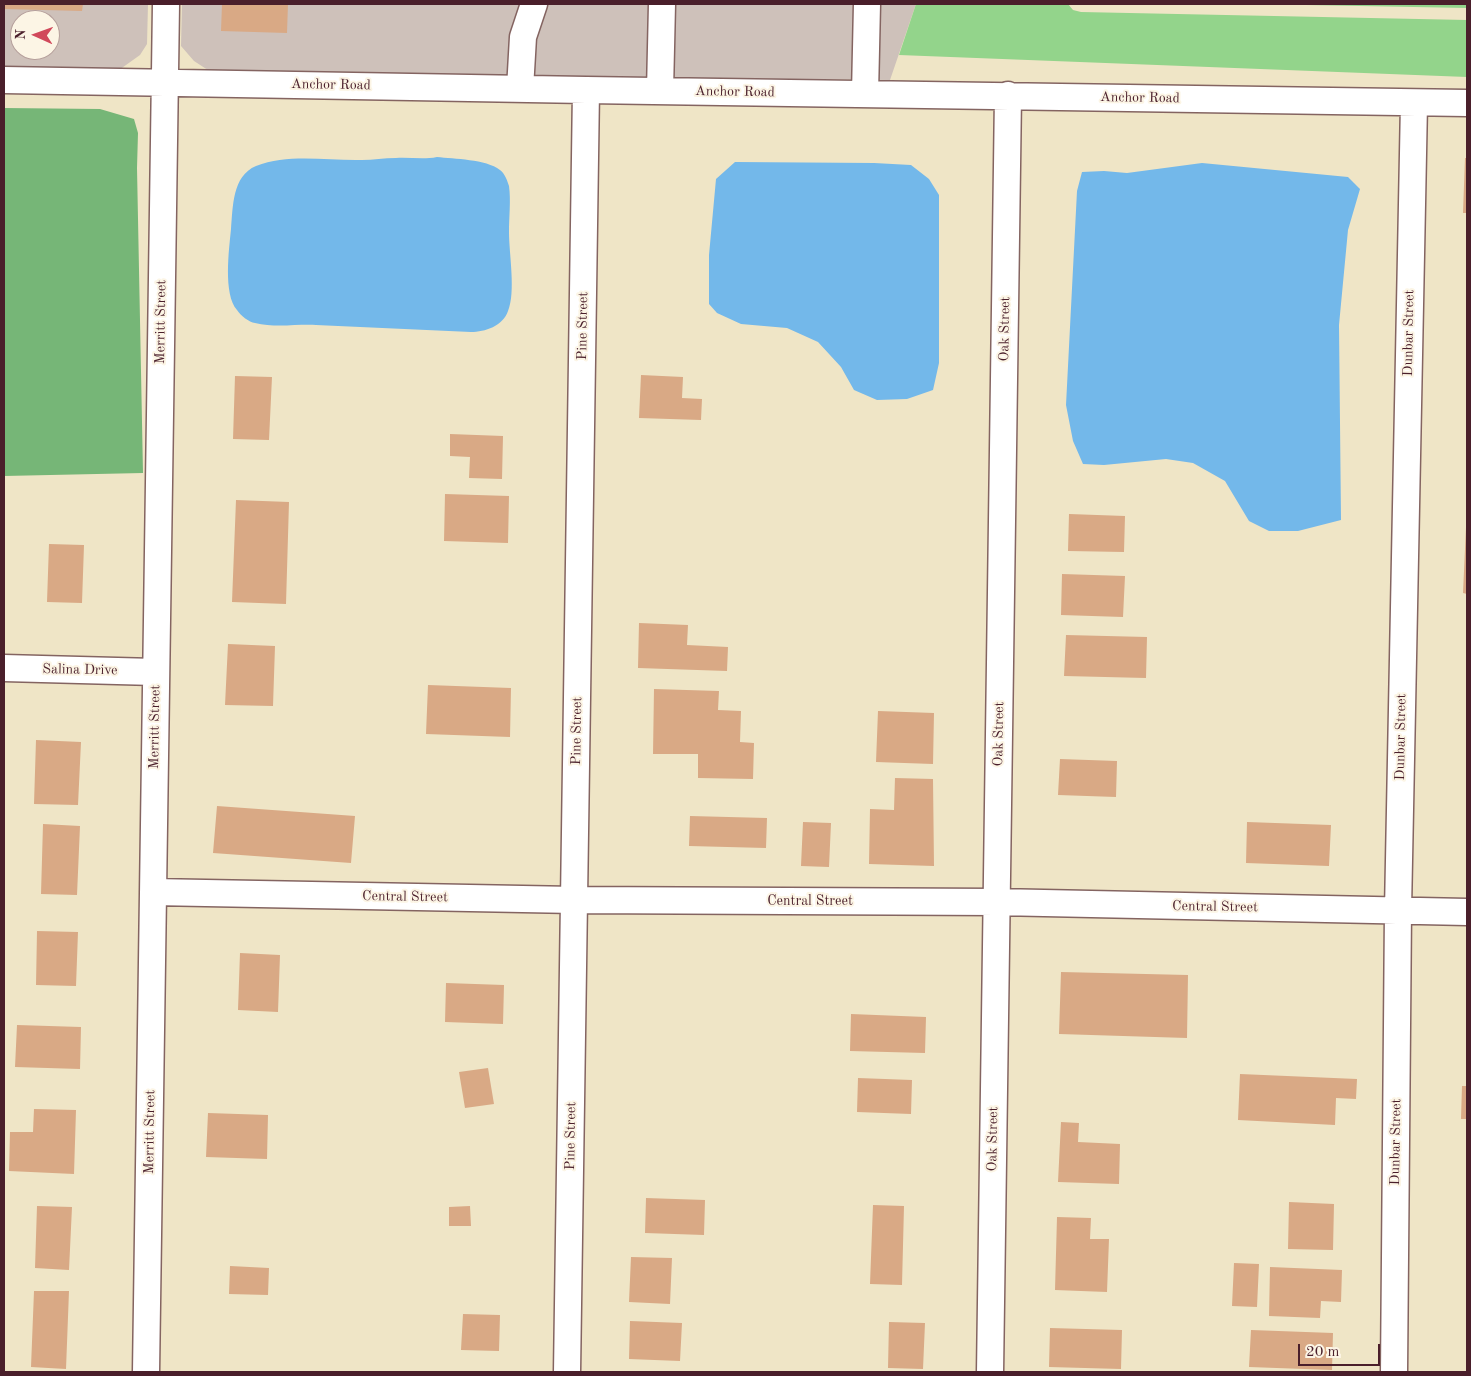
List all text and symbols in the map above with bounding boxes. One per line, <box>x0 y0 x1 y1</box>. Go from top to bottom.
north arrow <box>10 10 60 60</box>
text: N <box>14 29 28 40</box>
street label: Anchor Road <box>291 76 371 94</box>
street label: Anchor Road <box>695 83 775 101</box>
street label: Anchor Road <box>1100 89 1180 107</box>
street label: Merritt Street <box>152 280 170 364</box>
street label: Dunbar Street <box>1400 289 1418 377</box>
street label: Pine Street <box>574 292 592 360</box>
street label: Oak Street <box>996 296 1014 362</box>
street label: Salina Drive <box>42 661 118 679</box>
street label: Merritt Street <box>146 685 164 769</box>
street label: Dunbar Street <box>1392 693 1410 781</box>
street label: Pine Street <box>568 697 586 765</box>
street label: Oak Street <box>990 701 1008 767</box>
street label: Central Street <box>362 888 448 906</box>
street label: Central Street <box>767 893 853 909</box>
street label: Central Street <box>1172 898 1258 916</box>
street label: Merritt Street <box>141 1090 159 1174</box>
street label: Dunbar Street <box>1387 1098 1405 1186</box>
street label: Pine Street <box>562 1102 580 1170</box>
street label: Oak Street <box>984 1106 1002 1172</box>
scale bar <box>1301 1334 1384 1366</box>
text: 20 m <box>1306 1345 1340 1360</box>

